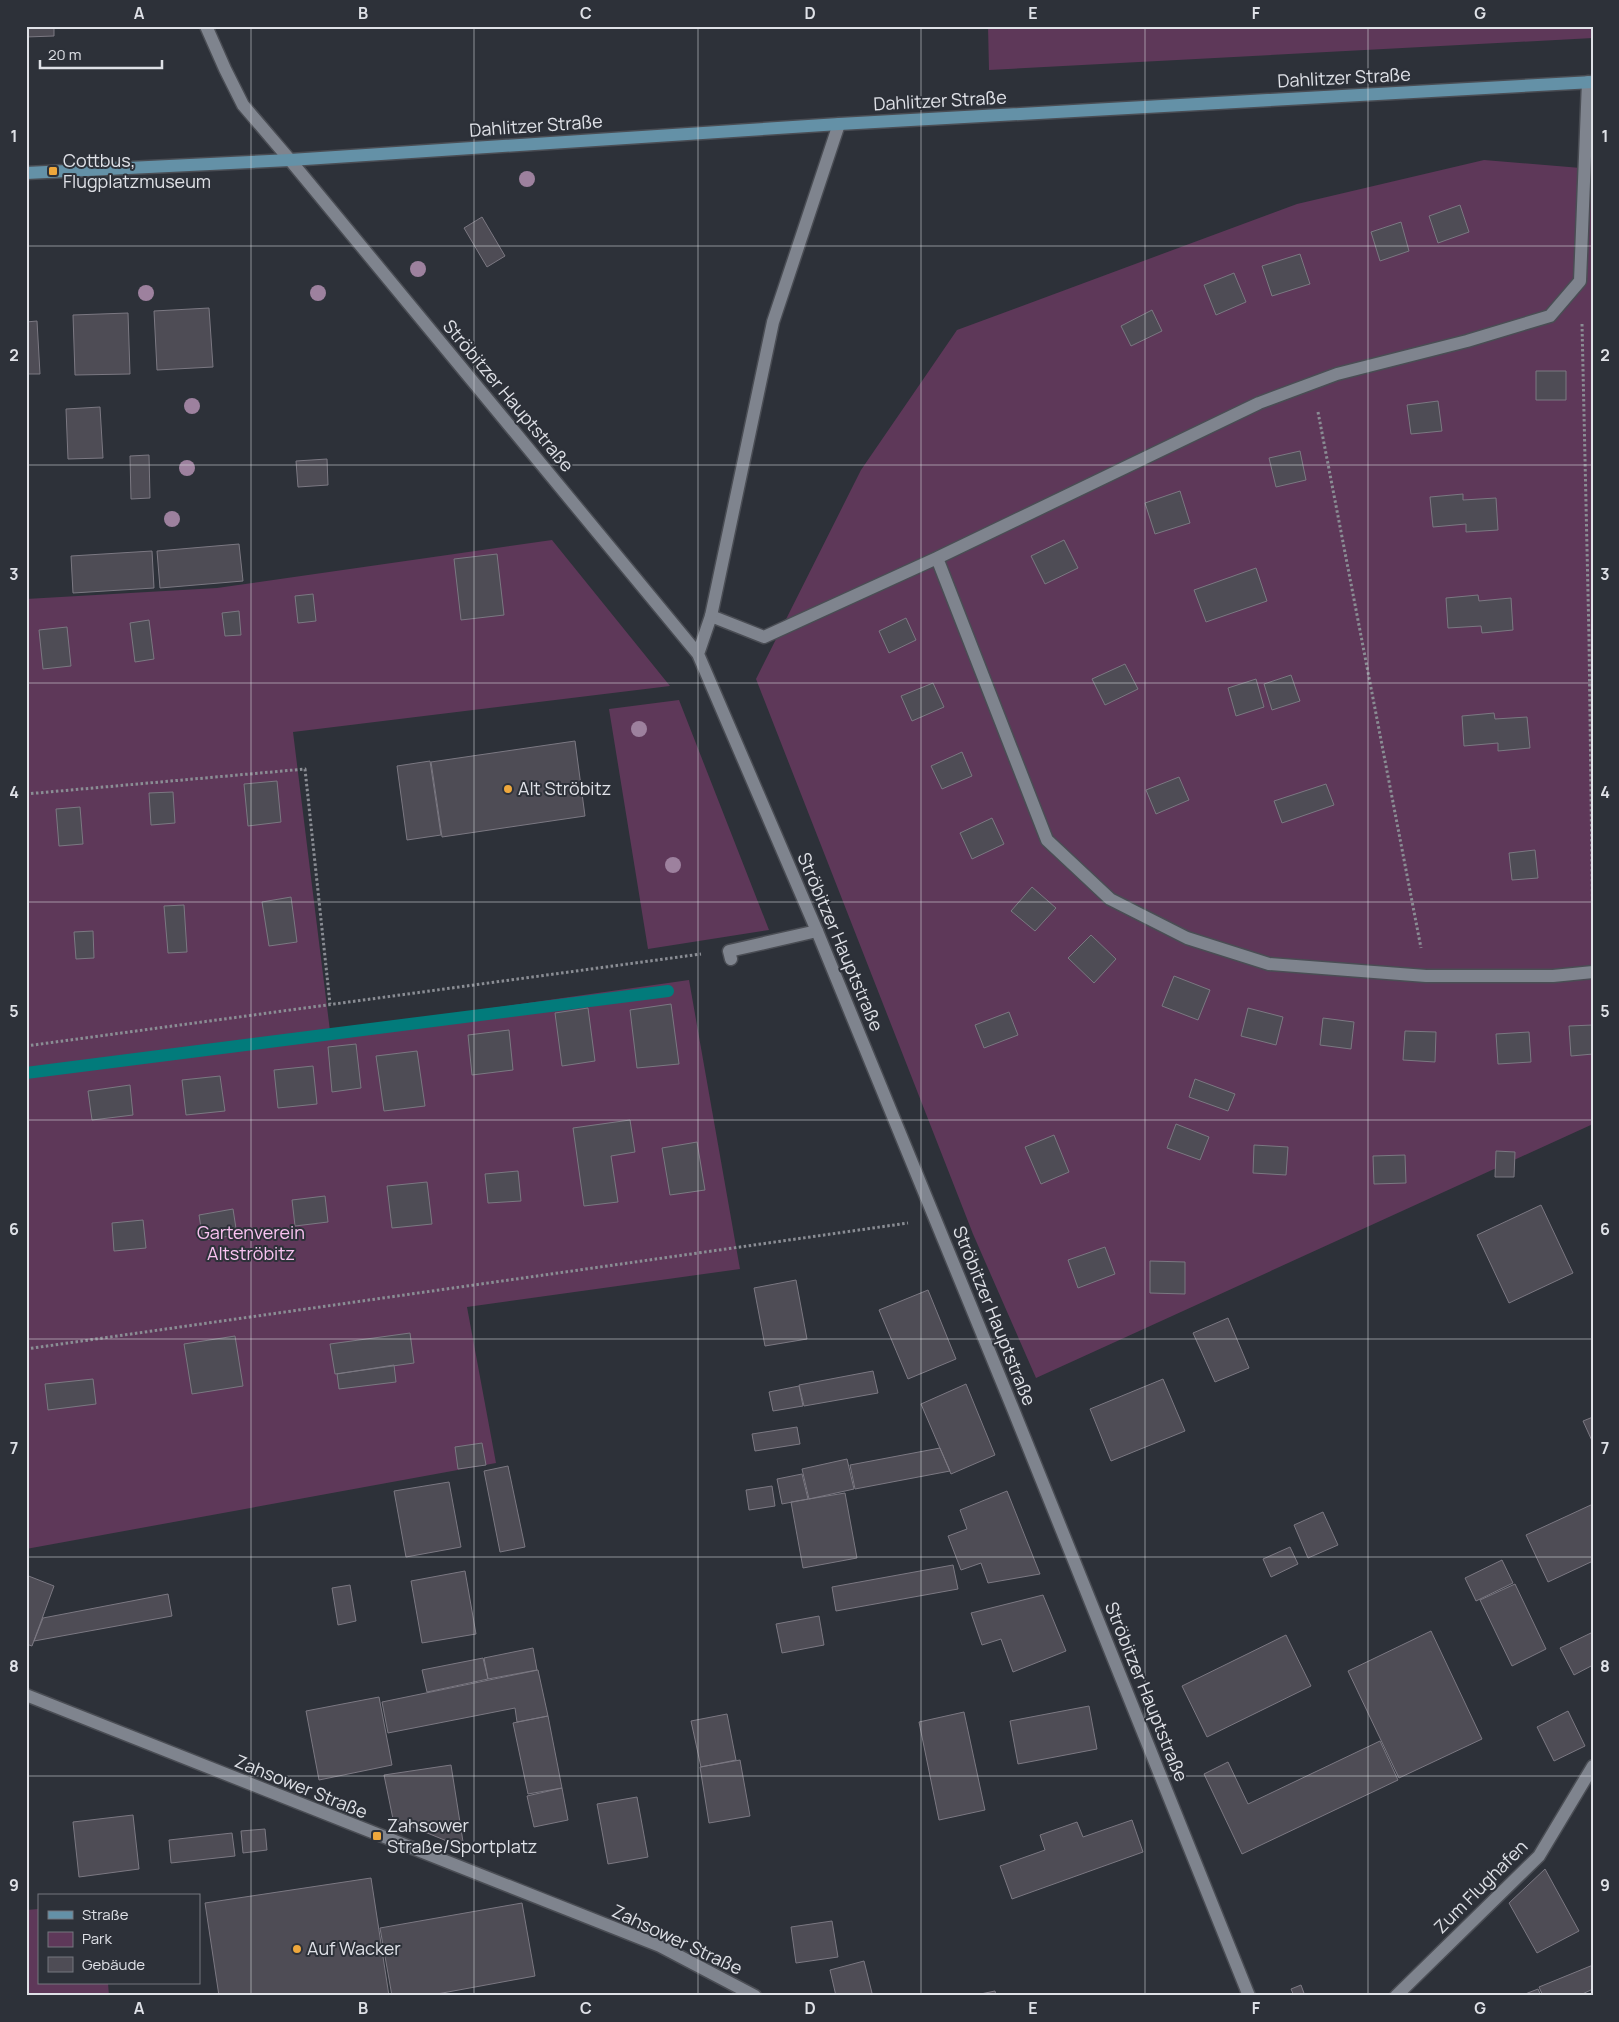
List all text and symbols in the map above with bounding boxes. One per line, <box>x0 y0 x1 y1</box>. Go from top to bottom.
text: A <box>134 2 145 24</box>
text: B <box>358 2 368 24</box>
text: C <box>580 2 592 24</box>
text: D <box>804 2 816 24</box>
text: E <box>1028 2 1038 24</box>
text: F <box>1252 2 1261 24</box>
text: G <box>1474 2 1486 24</box>
scale bar <box>40 38 162 70</box>
text: 20 m <box>48 44 81 65</box>
street label: Dahlitzer Straße <box>1277 62 1411 92</box>
street label: Dahlitzer Straße <box>873 85 1007 115</box>
street label: Dahlitzer Straße <box>468 108 603 142</box>
text: 1 <box>10 125 18 147</box>
text: 1 <box>1601 125 1609 147</box>
place label: Cottbus, Flugplatzmuseum <box>63 148 211 193</box>
marker: Cottbus, Flugplatzmuseum <box>47 165 59 177</box>
street label: Ströbitzer Hauptstraße <box>438 314 580 477</box>
text: 2 <box>9 344 19 366</box>
text: 2 <box>1600 344 1610 366</box>
text: 3 <box>9 563 19 585</box>
text: 3 <box>1600 563 1610 585</box>
place label: Alt Ströbitz <box>518 776 611 800</box>
text: 4 <box>9 781 19 803</box>
text: 4 <box>1600 781 1610 803</box>
marker: Alt Ströbitz <box>502 783 514 795</box>
street label: Ströbitzer Hauptstraße <box>792 849 889 1035</box>
text: 5 <box>9 1000 19 1022</box>
text: 5 <box>1600 1000 1610 1022</box>
text: 6 <box>9 1218 19 1240</box>
text: 6 <box>1600 1218 1610 1240</box>
park label: Gartenverein Altströbitz <box>197 1220 305 1265</box>
street label: Ströbitzer Hauptstraße <box>948 1222 1042 1409</box>
text: 7 <box>10 1437 18 1459</box>
text: 7 <box>1601 1437 1609 1459</box>
street label: Ströbitzer Hauptstraße <box>1100 1598 1194 1785</box>
text: 8 <box>9 1655 19 1677</box>
text: 8 <box>1600 1655 1610 1677</box>
street label: Zahsower Straße <box>231 1748 371 1824</box>
place label: Zahsower Straße/Sportplatz <box>387 1813 537 1858</box>
marker: Zahsower Straße/Sportplatz <box>371 1830 383 1842</box>
street label: Zum Flughafen <box>1428 1834 1532 1938</box>
text: 9 <box>9 1874 19 1896</box>
text: 9 <box>1600 1874 1610 1896</box>
legend <box>38 1894 200 1984</box>
street label: Zahsower Straße <box>608 1898 747 1980</box>
text: Straße <box>82 1904 129 1925</box>
text: Park <box>82 1928 112 1949</box>
place label: Auf Wacker <box>307 1936 401 1960</box>
marker: Auf Wacker <box>291 1943 303 1955</box>
text: Gebäude <box>82 1954 145 1975</box>
text: A <box>134 1997 145 2019</box>
text: B <box>358 1997 368 2019</box>
text: C <box>580 1997 592 2019</box>
text: D <box>804 1997 816 2019</box>
text: E <box>1028 1997 1038 2019</box>
text: F <box>1252 1997 1261 2019</box>
text: G <box>1474 1997 1486 2019</box>

